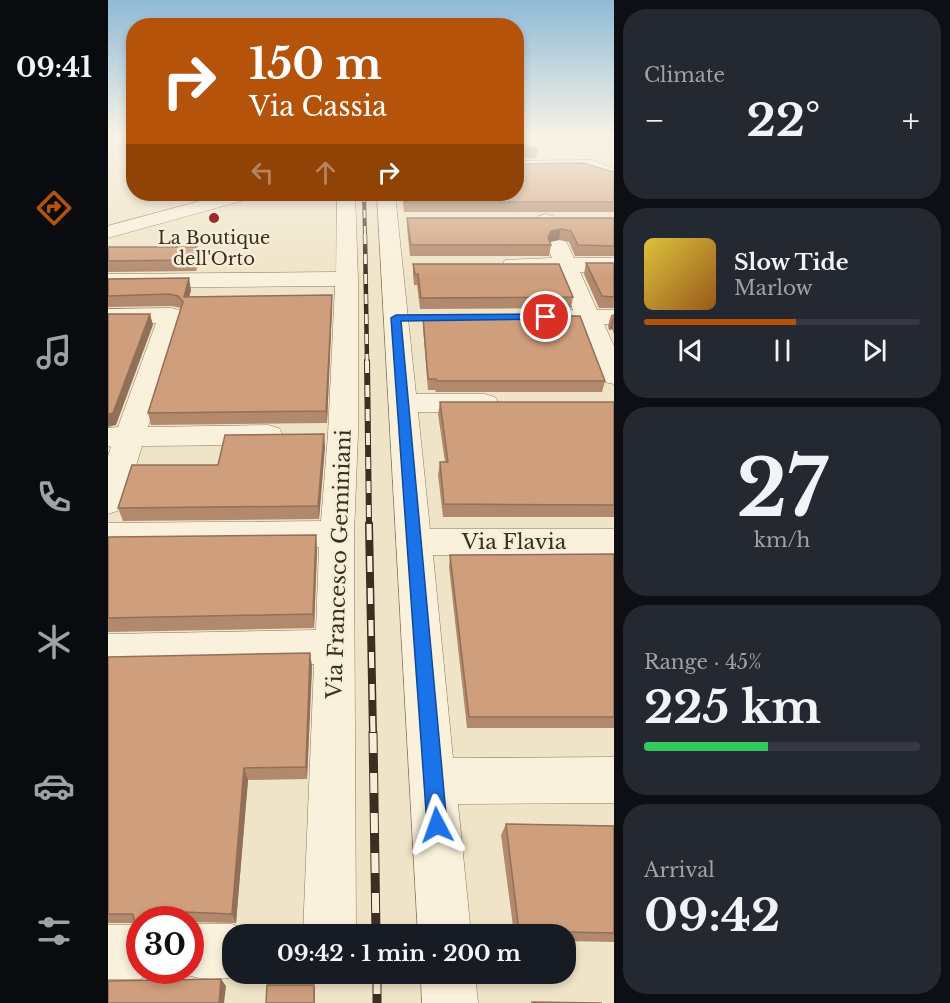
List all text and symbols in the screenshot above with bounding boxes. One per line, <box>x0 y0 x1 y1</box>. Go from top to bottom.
text: 150 m <box>249 38 382 90</box>
icon: right <box>150 42 228 120</box>
text: 09:41 <box>16 51 92 84</box>
text: Climate <box>644 63 725 87</box>
text: Via Cassia <box>249 90 387 123</box>
text: 22° <box>747 92 820 148</box>
text: − <box>644 100 665 141</box>
text: + <box>902 100 920 141</box>
icon: left <box>246 156 279 189</box>
icon: ahead <box>309 156 342 189</box>
icon: right <box>372 156 405 189</box>
icon: directions <box>33 187 75 229</box>
marker: La Boutique dell'Orto <box>207 211 221 225</box>
place label: La Boutique dell'Orto <box>158 227 270 270</box>
text: Slow Tide <box>734 249 849 276</box>
text: Marlow <box>734 276 813 300</box>
pin <box>520 291 571 342</box>
icon: arrive <box>529 300 562 333</box>
icon: music <box>33 331 75 373</box>
icon: previous <box>674 334 707 367</box>
icon: pause <box>766 334 799 367</box>
icon: next <box>858 334 891 367</box>
street label: Via Francesco Geminiani <box>321 429 357 700</box>
text: 27 <box>736 440 828 537</box>
icon: phone <box>33 476 75 518</box>
text: km/h <box>754 528 810 552</box>
street label: Via Flavia <box>461 529 567 555</box>
icon: climate <box>33 621 75 663</box>
text: Range · 45% <box>644 650 762 674</box>
text: 225 km <box>644 679 821 735</box>
icon: car <box>33 765 75 807</box>
position arrow <box>405 793 469 857</box>
text: Arrival <box>644 858 715 882</box>
text: 09:42 <box>644 887 780 943</box>
speed limit sign: 30 <box>126 906 204 984</box>
icon: filters <box>33 910 75 952</box>
text: 09:42 · 1 min · 200 m <box>277 940 521 967</box>

